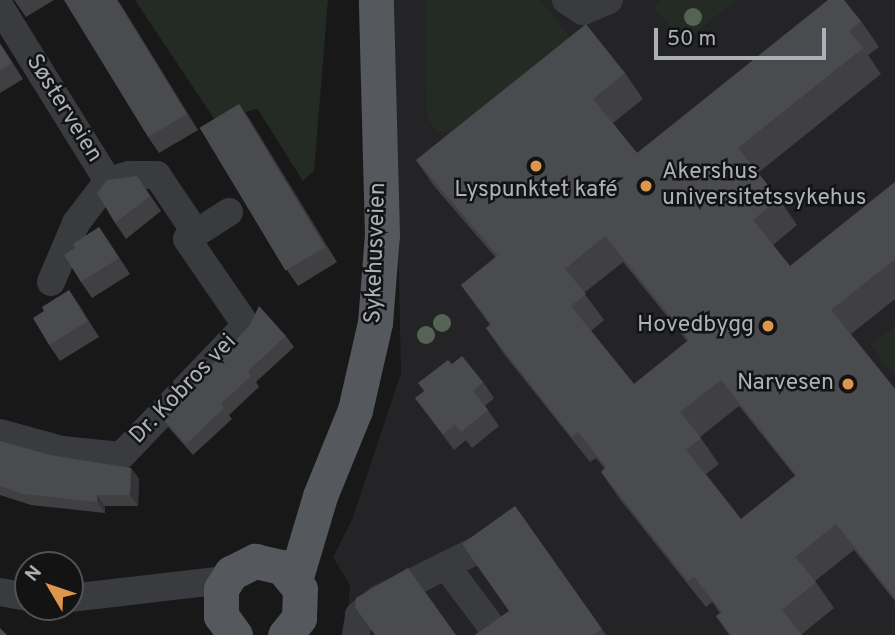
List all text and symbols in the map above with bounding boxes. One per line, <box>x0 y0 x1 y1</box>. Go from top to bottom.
scale bar <box>657 14 828 58</box>
text: 50 m <box>667 26 716 53</box>
street label: Søsterveien <box>19 50 107 168</box>
marker: Lyspunktet kafé <box>528 158 544 174</box>
place label: Akershus universitetssykehus <box>662 159 867 213</box>
marker: Akershus universitetssykehus <box>636 176 656 196</box>
place label: Lyspunktet kafé <box>454 177 618 205</box>
street label: Sykehusveien <box>361 182 393 324</box>
place label: Hovedbygg <box>637 312 754 340</box>
marker: Hovedbygg <box>760 318 776 334</box>
street label: Dr. Kobros vei <box>125 329 243 451</box>
place label: Narvesen <box>737 370 834 398</box>
marker: Narvesen <box>840 376 856 392</box>
north arrow <box>14 551 84 621</box>
text: N <box>21 561 48 587</box>

